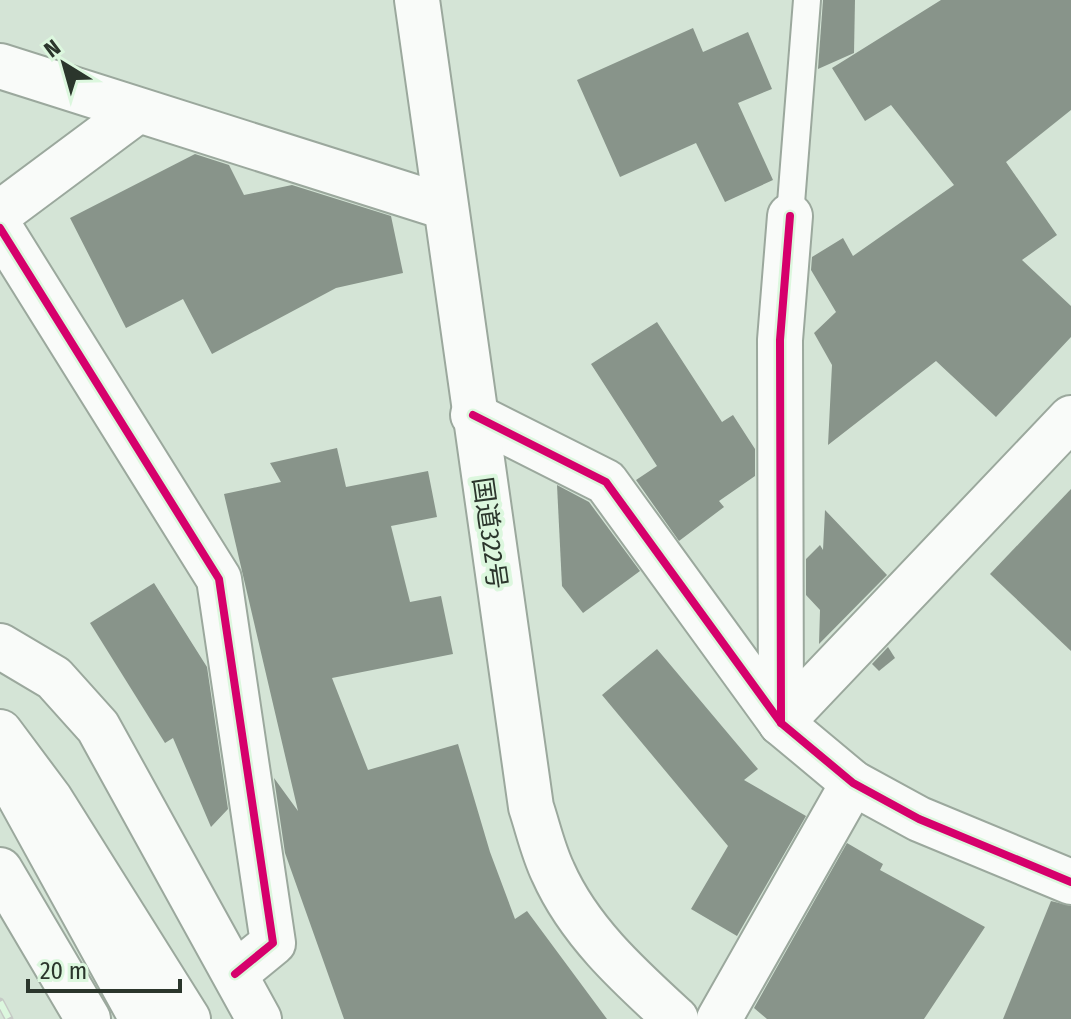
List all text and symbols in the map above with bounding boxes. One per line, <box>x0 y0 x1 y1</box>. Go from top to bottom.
north arrow <box>24 24 104 104</box>
text: N <box>39 34 66 63</box>
street label: 国道322号 <box>466 475 513 591</box>
scale bar <box>28 943 180 993</box>
text: 20 m <box>40 957 87 985</box>

